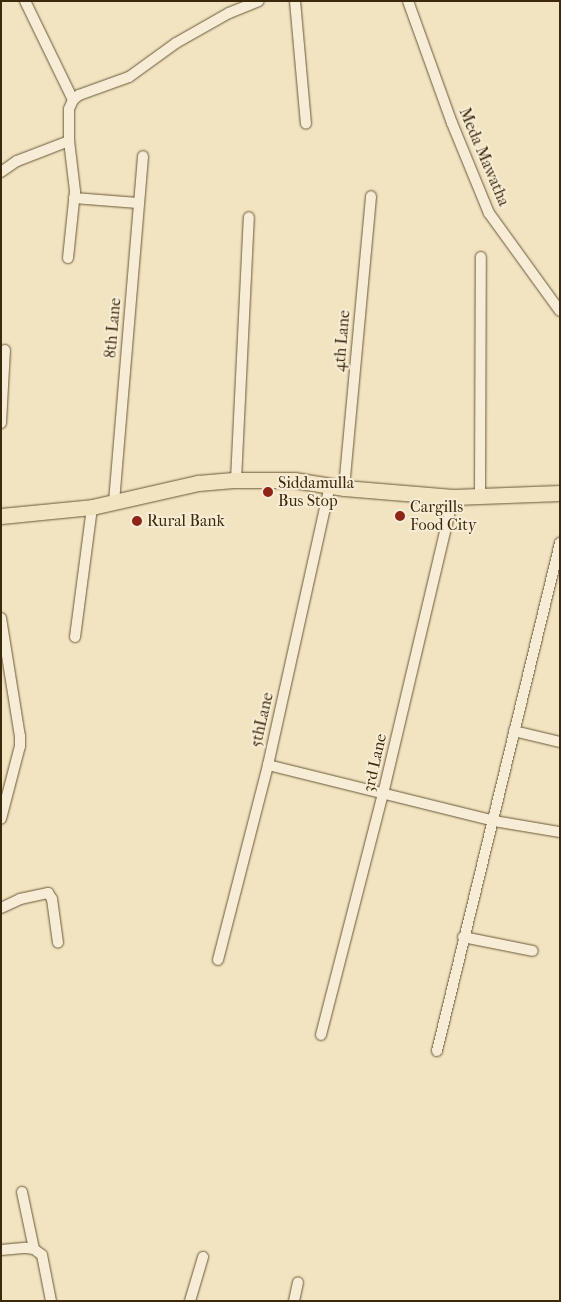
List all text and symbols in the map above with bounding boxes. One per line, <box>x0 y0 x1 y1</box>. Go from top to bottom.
street label: Meda Mawatha <box>455 105 513 209</box>
street label: 8th Lane <box>101 297 125 359</box>
street label: 4th Lane <box>330 309 354 373</box>
place label: Siddamulla Bus Stop <box>278 473 354 511</box>
marker: Siddamulla Bus Stop <box>262 486 274 498</box>
place label: Cargills Food City <box>410 497 476 535</box>
marker: Cargills Food City <box>394 510 406 522</box>
place label: Rural Bank <box>147 511 225 531</box>
marker: Rural Bank <box>131 515 143 527</box>
street label: 5thLane <box>246 691 278 749</box>
street label: 3rd Lane <box>359 732 391 794</box>

